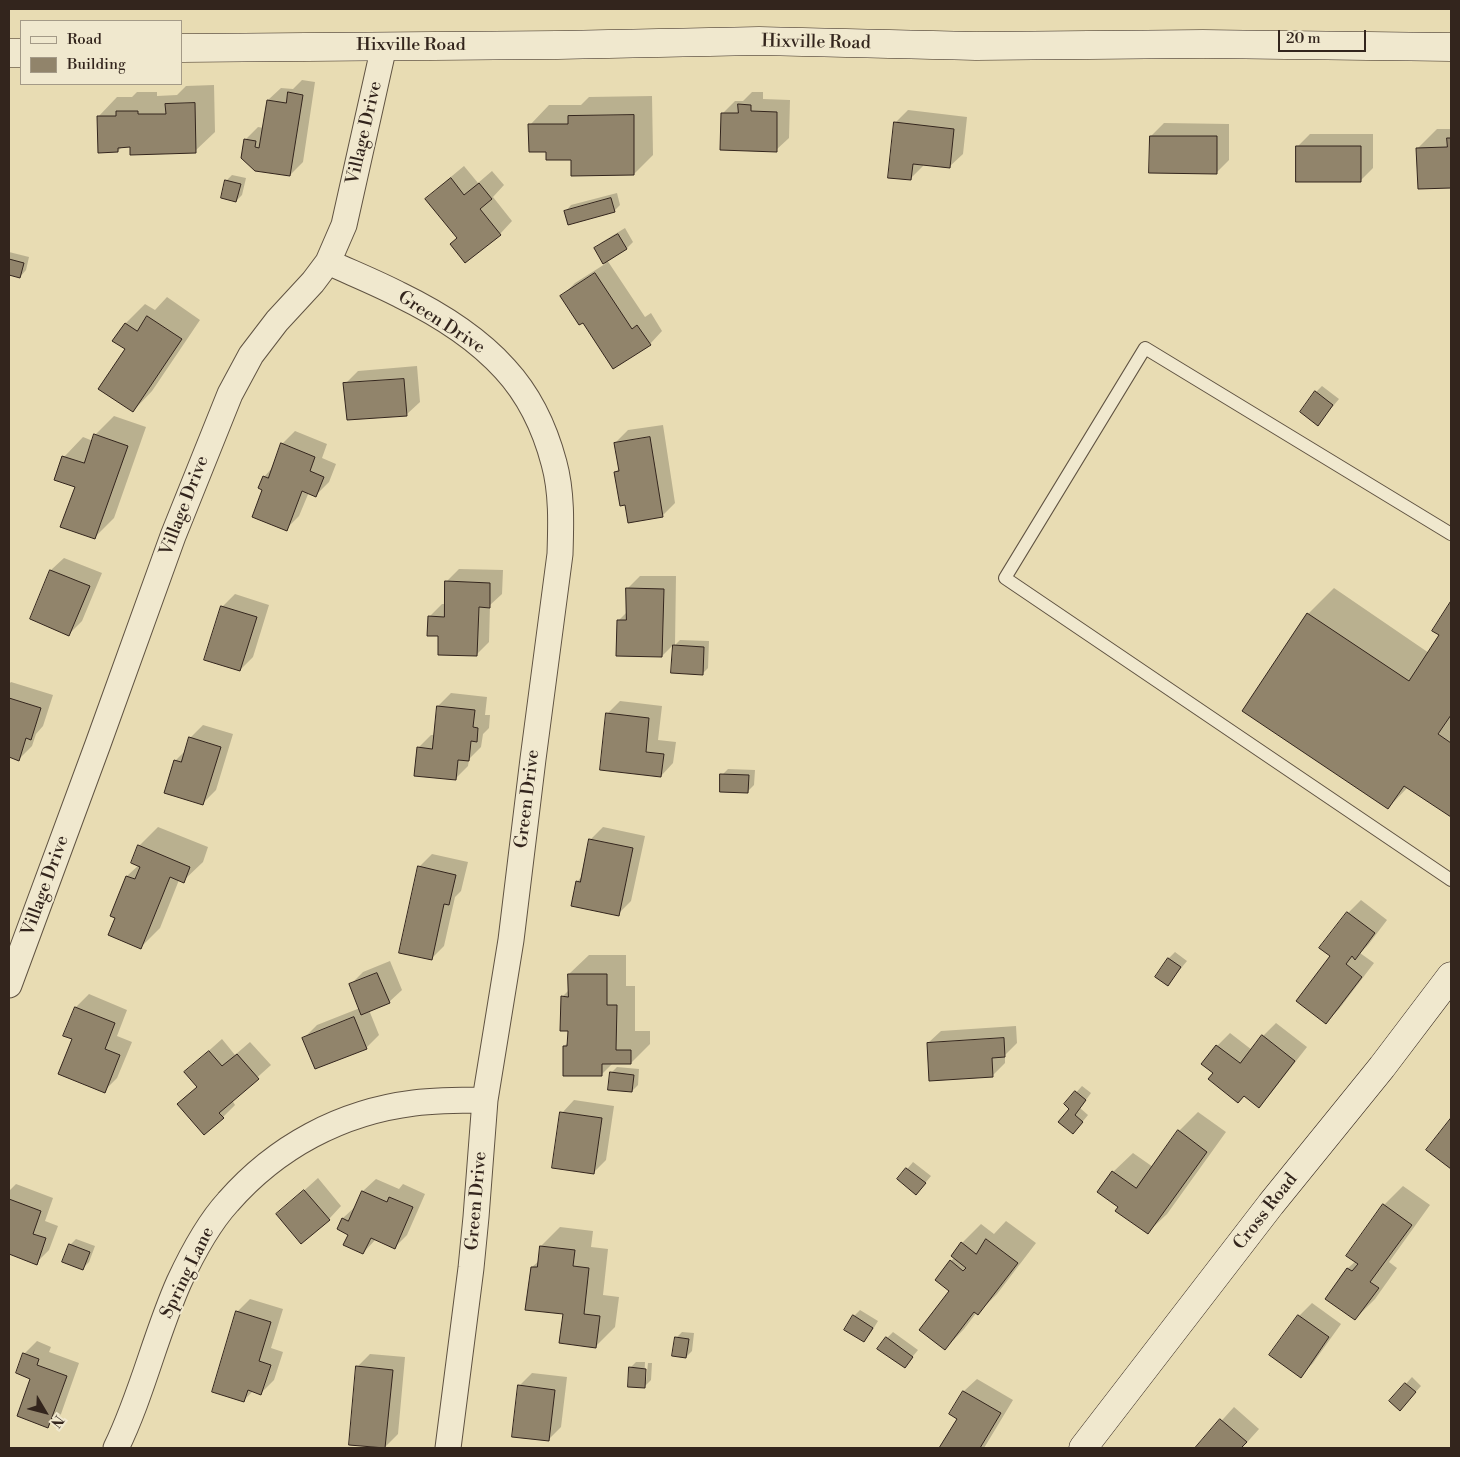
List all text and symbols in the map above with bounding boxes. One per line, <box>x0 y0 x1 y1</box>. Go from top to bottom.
legend <box>20 20 182 85</box>
scale bar <box>1280 20 1368 52</box>
text: 20 m <box>1286 29 1321 48</box>
text: Road <box>67 30 102 49</box>
street label: Hixville Road <box>761 31 871 55</box>
street label: Hixville Road <box>356 35 466 57</box>
text: Building <box>67 55 126 74</box>
street label: Village Drive <box>343 79 387 187</box>
street label: Green Drive <box>393 287 489 359</box>
street label: Village Drive <box>156 453 214 559</box>
street label: Green Drive <box>511 748 545 850</box>
street label: Village Drive <box>18 833 74 939</box>
street label: Green Drive <box>462 1151 492 1251</box>
street label: Cross Road <box>1229 1169 1303 1255</box>
street label: Spring Lane <box>157 1224 219 1322</box>
north arrow <box>20 1387 70 1437</box>
text: N <box>46 1411 68 1431</box>

